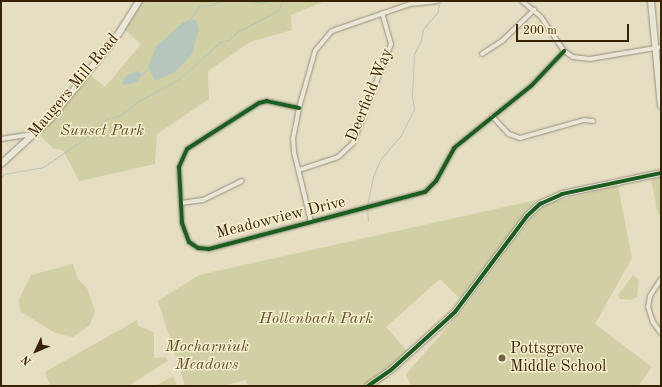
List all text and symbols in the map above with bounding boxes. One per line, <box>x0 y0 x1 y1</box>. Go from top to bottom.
scale bar <box>518 16 631 42</box>
text: 200 m <box>523 25 557 37</box>
street label: Maugers Mill Road <box>25 30 123 142</box>
street label: Deerfield Way <box>343 46 397 144</box>
park label: Sunset Park <box>60 121 144 141</box>
street label: Meadowview Drive <box>214 193 348 243</box>
park label: Hollenbach Park <box>259 309 373 329</box>
north arrow <box>16 331 56 371</box>
park label: Mocharniuk Meadows <box>165 337 249 375</box>
place label: Pottsgrove Middle School <box>510 339 606 377</box>
text: N <box>20 353 34 367</box>
marker: Pottsgrove Middle School <box>497 353 507 363</box>

